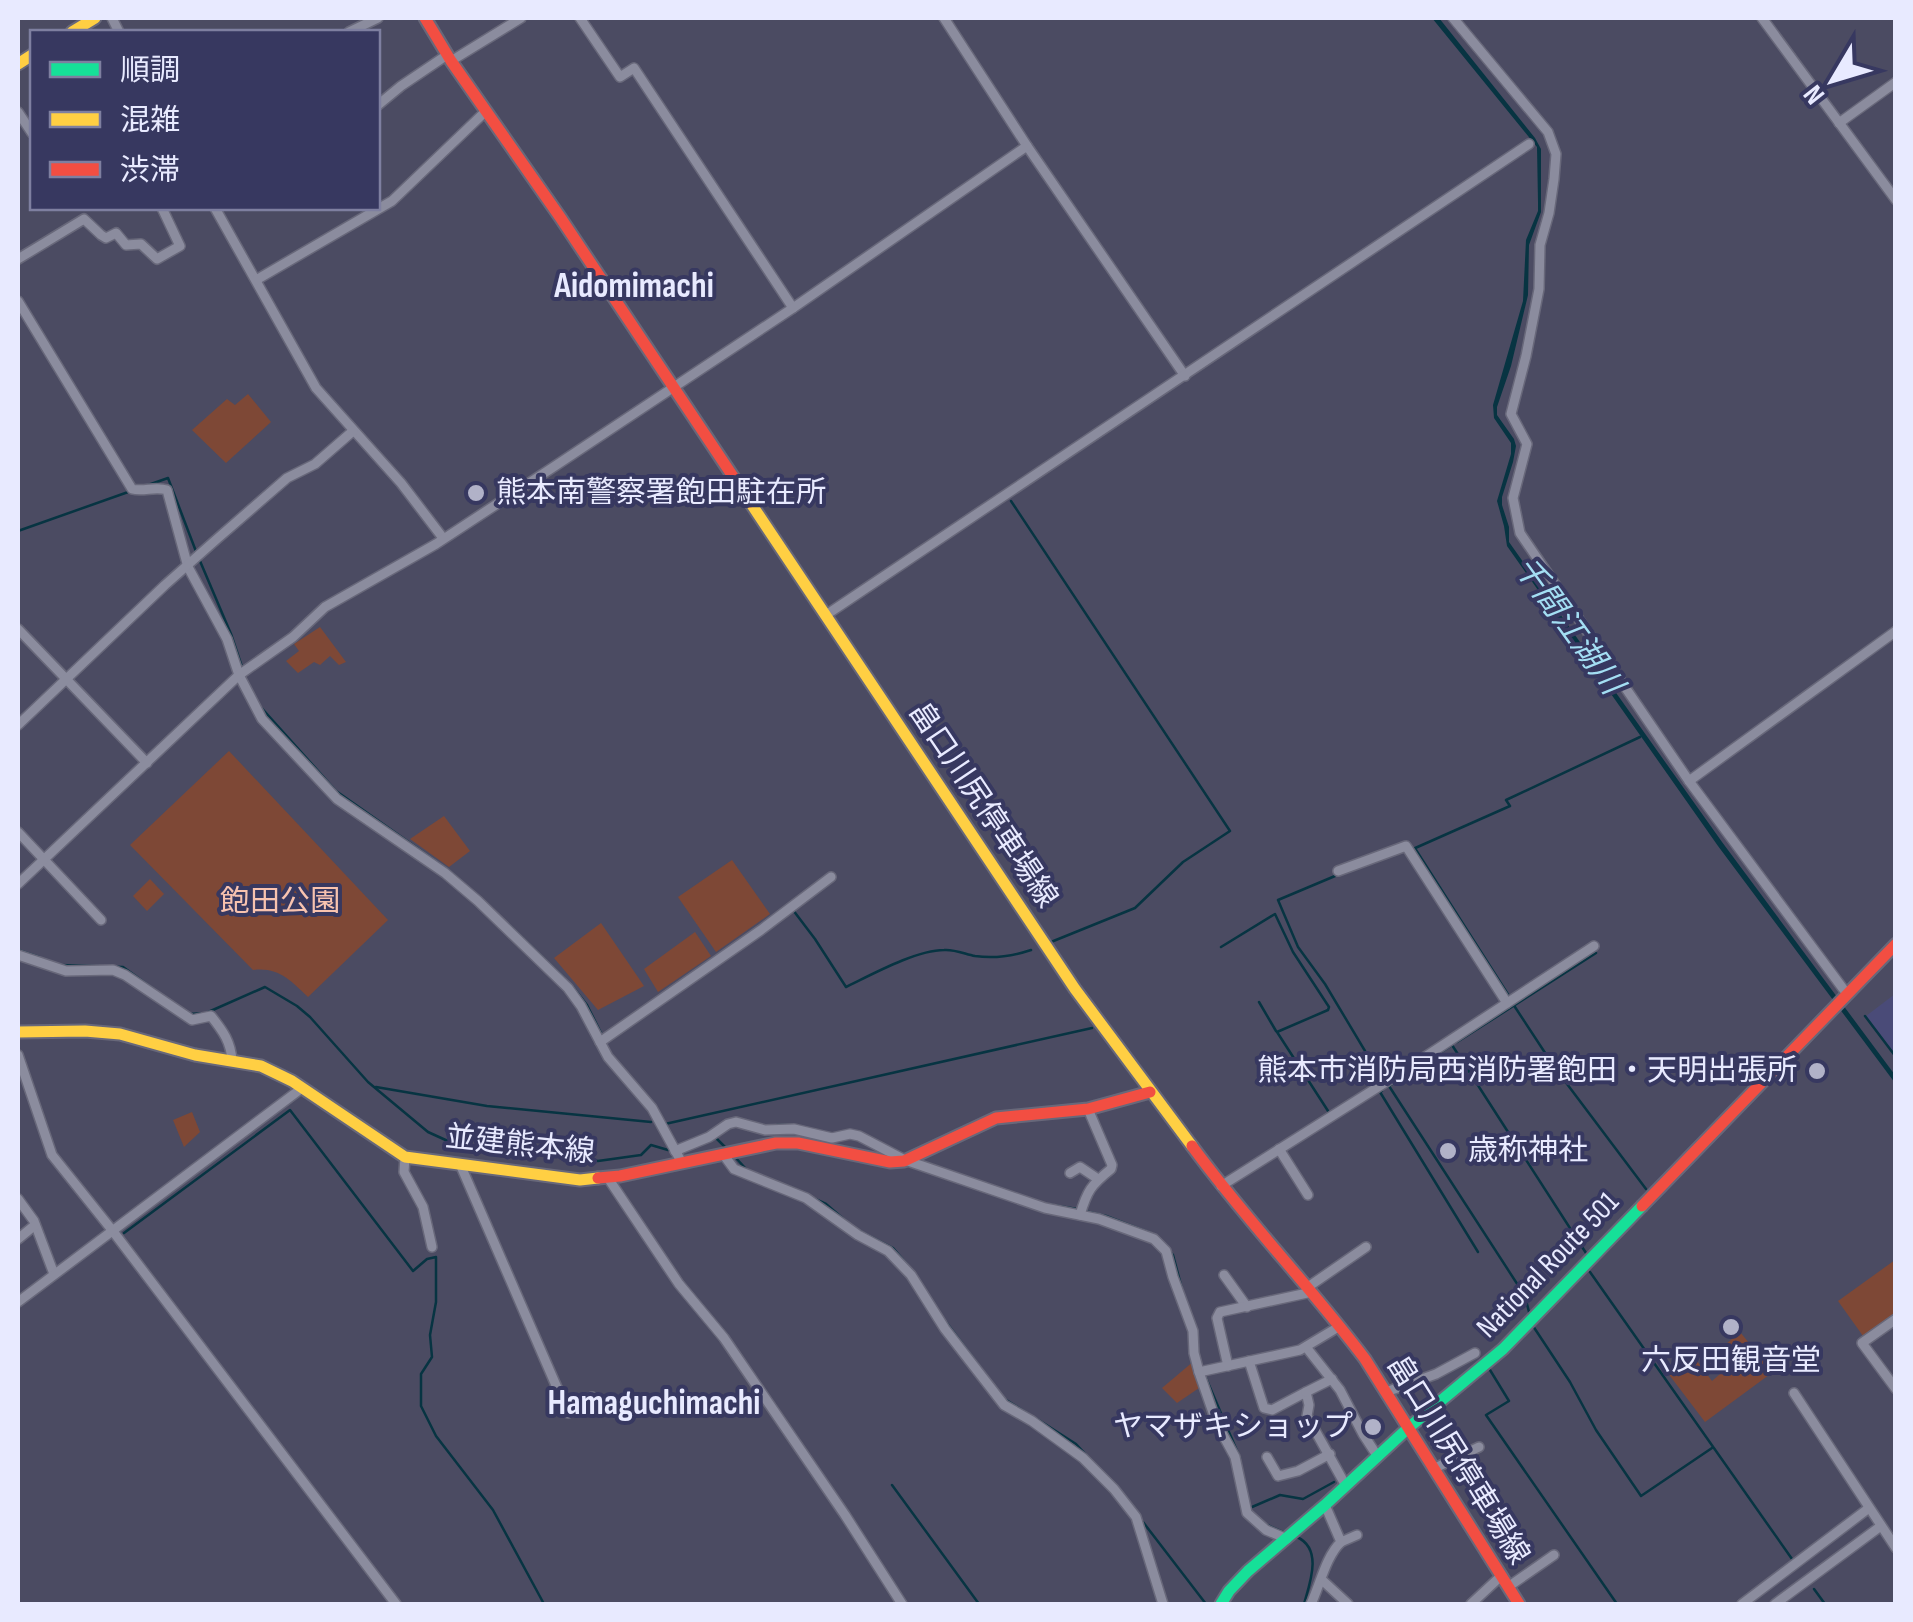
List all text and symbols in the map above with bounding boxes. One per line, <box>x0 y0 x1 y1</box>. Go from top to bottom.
legend <box>30 30 380 210</box>
north arrow <box>1783 30 1883 130</box>
text: 順調 <box>120 53 180 89</box>
text: N <box>1797 78 1832 111</box>
text: 混雑 <box>120 103 180 139</box>
text: 渋滞 <box>120 153 180 189</box>
district label: Aidomimachi <box>553 265 714 308</box>
place label: 熊本南警察署飽田駐在所 <box>496 475 826 511</box>
marker: 熊本南警察署飽田駐在所 <box>465 482 487 504</box>
water label: 千間江湖川 <box>1505 550 1633 705</box>
street label: 畠口川尻停車場線 <box>901 695 1065 915</box>
park label: 飽田公園 <box>220 884 340 920</box>
place label: 熊本市消防局西消防署飽田・天明出張所 <box>1257 1053 1797 1089</box>
marker: 熊本市消防局西消防署飽田・天明出張所 <box>1806 1060 1828 1082</box>
street label: 並建熊本線 <box>444 1119 596 1171</box>
place label: 歳称神社 <box>1468 1133 1588 1169</box>
marker: 歳称神社 <box>1437 1140 1459 1162</box>
street label: National Route 501 <box>1469 1184 1627 1345</box>
marker: 六反田観音堂 <box>1720 1316 1742 1338</box>
place label: 六反田観音堂 <box>1641 1343 1821 1379</box>
street label: 畠口川尻停車場線 <box>1379 1349 1537 1571</box>
district label: Hamaguchimachi <box>548 1382 760 1425</box>
place label: ヤマザキショップ <box>1113 1409 1353 1445</box>
marker: ヤマザキショップ <box>1362 1416 1384 1438</box>

